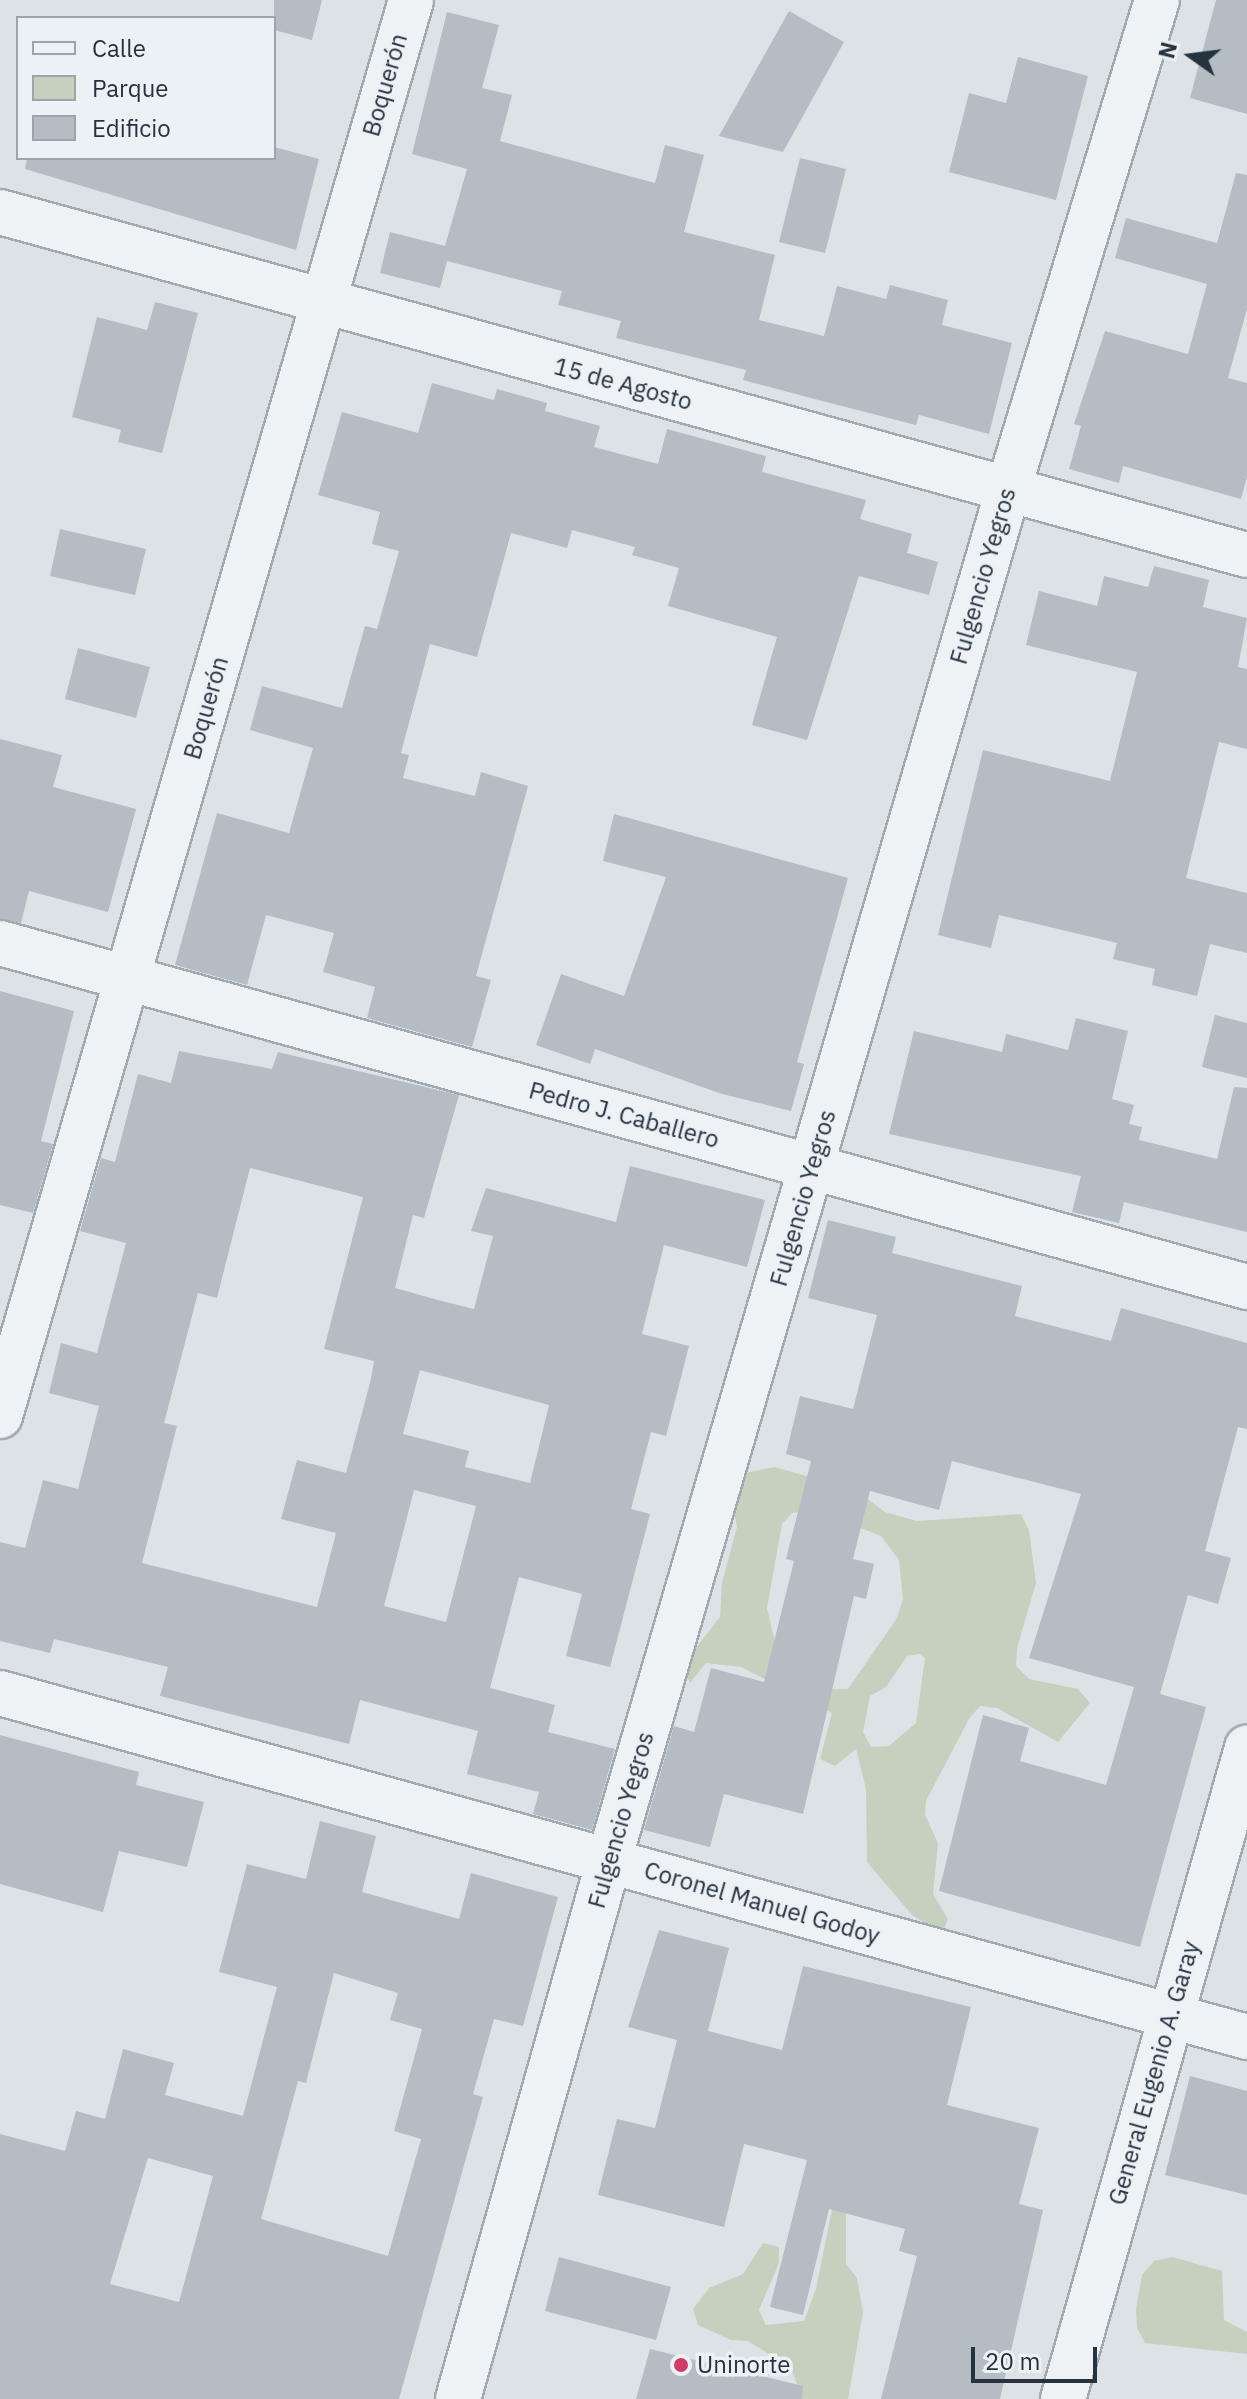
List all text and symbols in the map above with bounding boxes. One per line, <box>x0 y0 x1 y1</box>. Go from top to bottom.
legend <box>16 16 276 160</box>
north arrow <box>1151 16 1231 96</box>
street label: Boquerón <box>357 30 413 140</box>
text: Calle <box>92 32 146 64</box>
text: N <box>1151 39 1183 61</box>
text: Parque <box>92 72 169 104</box>
text: Edificio <box>92 112 171 144</box>
street label: 15 de Agosto <box>551 352 695 416</box>
street label: Fulgencio Yegros <box>944 484 1022 668</box>
street label: Boquerón <box>178 653 234 763</box>
street label: Pedro J. Caballero <box>526 1076 722 1154</box>
street label: Fulgencio Yegros <box>764 1106 842 1290</box>
street label: Fulgencio Yegros <box>582 1728 660 1912</box>
street label: Coronel Manuel Godoy <box>641 1856 883 1950</box>
street label: General Eugenio A. Garay <box>1102 1938 1206 2208</box>
scale bar <box>975 2331 1101 2381</box>
text: 20 m <box>985 2345 1040 2377</box>
place label: Uninorte <box>697 2351 790 2379</box>
marker: Uninorte <box>672 2356 690 2374</box>

